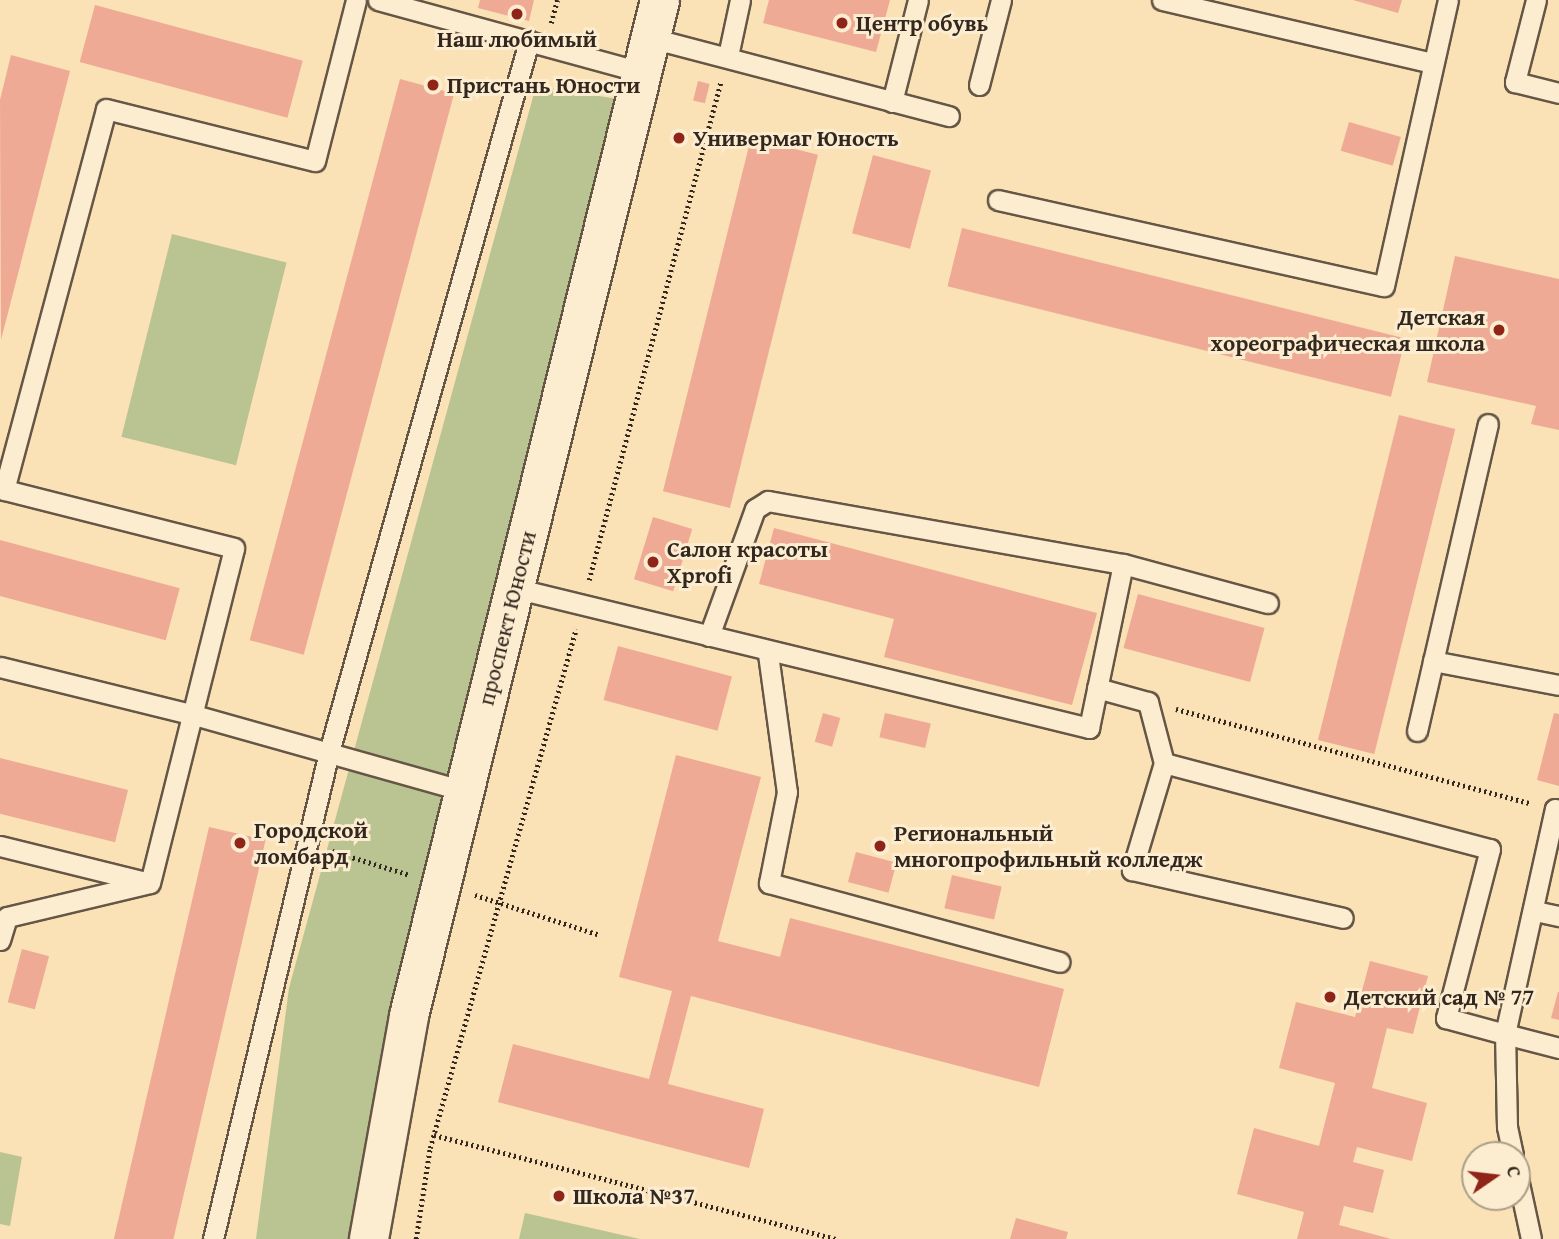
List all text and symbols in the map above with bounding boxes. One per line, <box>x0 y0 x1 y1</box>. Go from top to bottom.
marker: Наш любимый <box>509 6 525 22</box>
place label: Центр обувь <box>856 9 988 37</box>
marker: Центр обувь <box>834 15 850 31</box>
place label: Наш любимый <box>437 25 597 53</box>
place label: Пристань Юности <box>447 71 640 99</box>
marker: Пристань Юности <box>425 77 441 93</box>
place label: Универмаг Юность <box>693 124 899 152</box>
marker: Универмаг Юность <box>671 130 687 146</box>
place label: Детская хореографическая школа <box>1211 303 1485 357</box>
marker: Детская хореографическая школа <box>1491 322 1507 338</box>
street label: проспект Юности <box>472 528 542 708</box>
place label: Салон красоты Xprofi <box>667 535 828 589</box>
marker: Салон красоты Xprofi <box>645 554 661 570</box>
place label: Городской ломбард <box>254 816 368 870</box>
place label: Региональный многопрофильный колледж <box>894 819 1203 873</box>
marker: Городской ломбард <box>232 835 248 851</box>
marker: Региональный многопрофильный колледж <box>872 838 888 854</box>
place label: Детский сад № 77 <box>1344 983 1534 1011</box>
marker: Детский сад № 77 <box>1322 989 1338 1005</box>
north arrow <box>1461 1141 1531 1211</box>
text: С <box>1500 1163 1529 1180</box>
place label: Школа №37 <box>573 1182 695 1210</box>
marker: Школа №37 <box>551 1188 567 1204</box>

